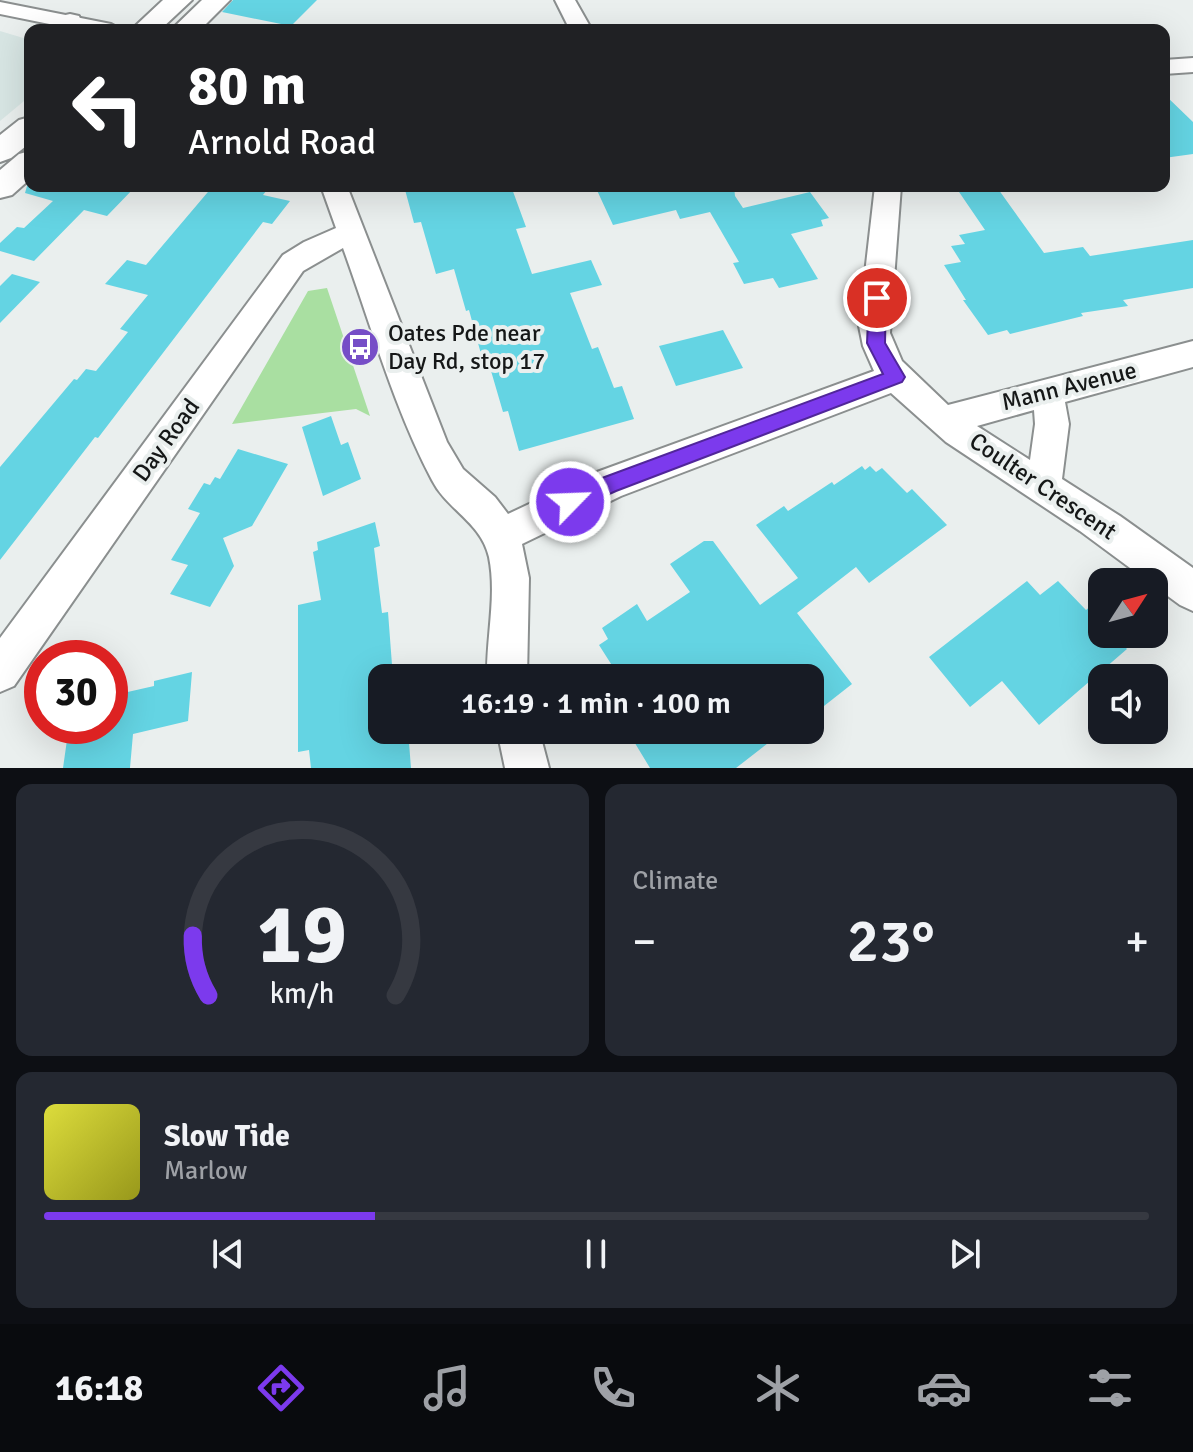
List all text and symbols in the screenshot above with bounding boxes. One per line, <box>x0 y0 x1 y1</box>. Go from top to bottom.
text: 80 m <box>188 51 306 120</box>
icon: left <box>56 56 160 160</box>
text: Arnold Road <box>188 120 376 165</box>
pin <box>843 264 911 332</box>
icon: arrive <box>855 276 899 320</box>
place label: Oates Pde near Day Rd, stop 17 <box>388 318 545 376</box>
bus stop icon: Oates Pde near Day Rd, stop 17 <box>339 326 381 368</box>
street label: Mann Avenue <box>998 355 1140 417</box>
street label: Day Road <box>126 393 206 487</box>
street label: Coulter Crescent <box>964 426 1122 546</box>
position arrow <box>528 460 612 544</box>
north arrow <box>1088 568 1168 648</box>
map controls <box>1088 568 1168 744</box>
speed limit sign: 30 <box>24 640 128 744</box>
button: sound <box>1088 664 1168 744</box>
text: 16:19 · 1 min · 100 m <box>461 685 731 722</box>
text: Climate <box>633 865 718 897</box>
text: 19 <box>257 884 347 986</box>
text: 23° <box>847 905 935 979</box>
text: − <box>633 915 656 969</box>
text: + <box>1125 915 1149 969</box>
text: km/h <box>270 976 335 1011</box>
text: Slow Tide <box>164 1118 290 1155</box>
text: Marlow <box>164 1155 247 1187</box>
icon: previous <box>206 1232 250 1276</box>
icon: pause <box>574 1232 618 1276</box>
icon: next <box>943 1232 987 1276</box>
icon: directions <box>253 1360 309 1416</box>
icon: music <box>419 1360 475 1416</box>
icon: phone <box>585 1360 641 1416</box>
icon: climate <box>750 1360 806 1416</box>
icon: car <box>916 1360 972 1416</box>
icon: filters <box>1082 1360 1138 1416</box>
text: 16:18 <box>55 1366 143 1411</box>

